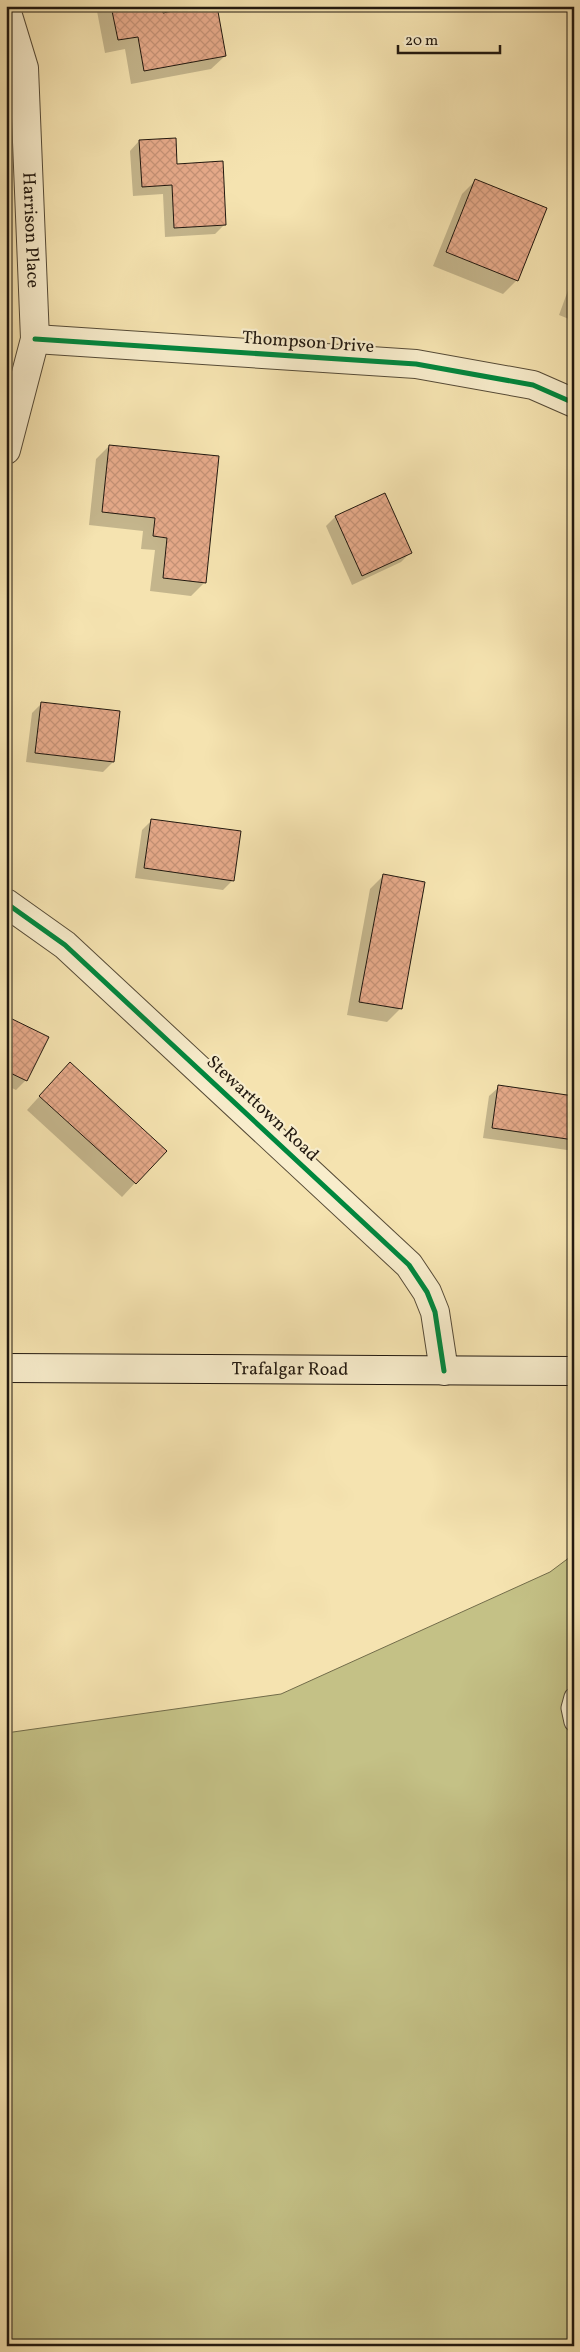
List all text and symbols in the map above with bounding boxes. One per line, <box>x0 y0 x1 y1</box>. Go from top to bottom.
scale bar <box>398 22 500 54</box>
text: 20 m <box>405 31 438 52</box>
street label: Harrison Place <box>16 172 45 289</box>
street label: Thompson Drive <box>241 326 375 360</box>
street label: Stewarttown Road <box>200 1050 324 1168</box>
street label: Trafalgar Road <box>232 1357 348 1382</box>

